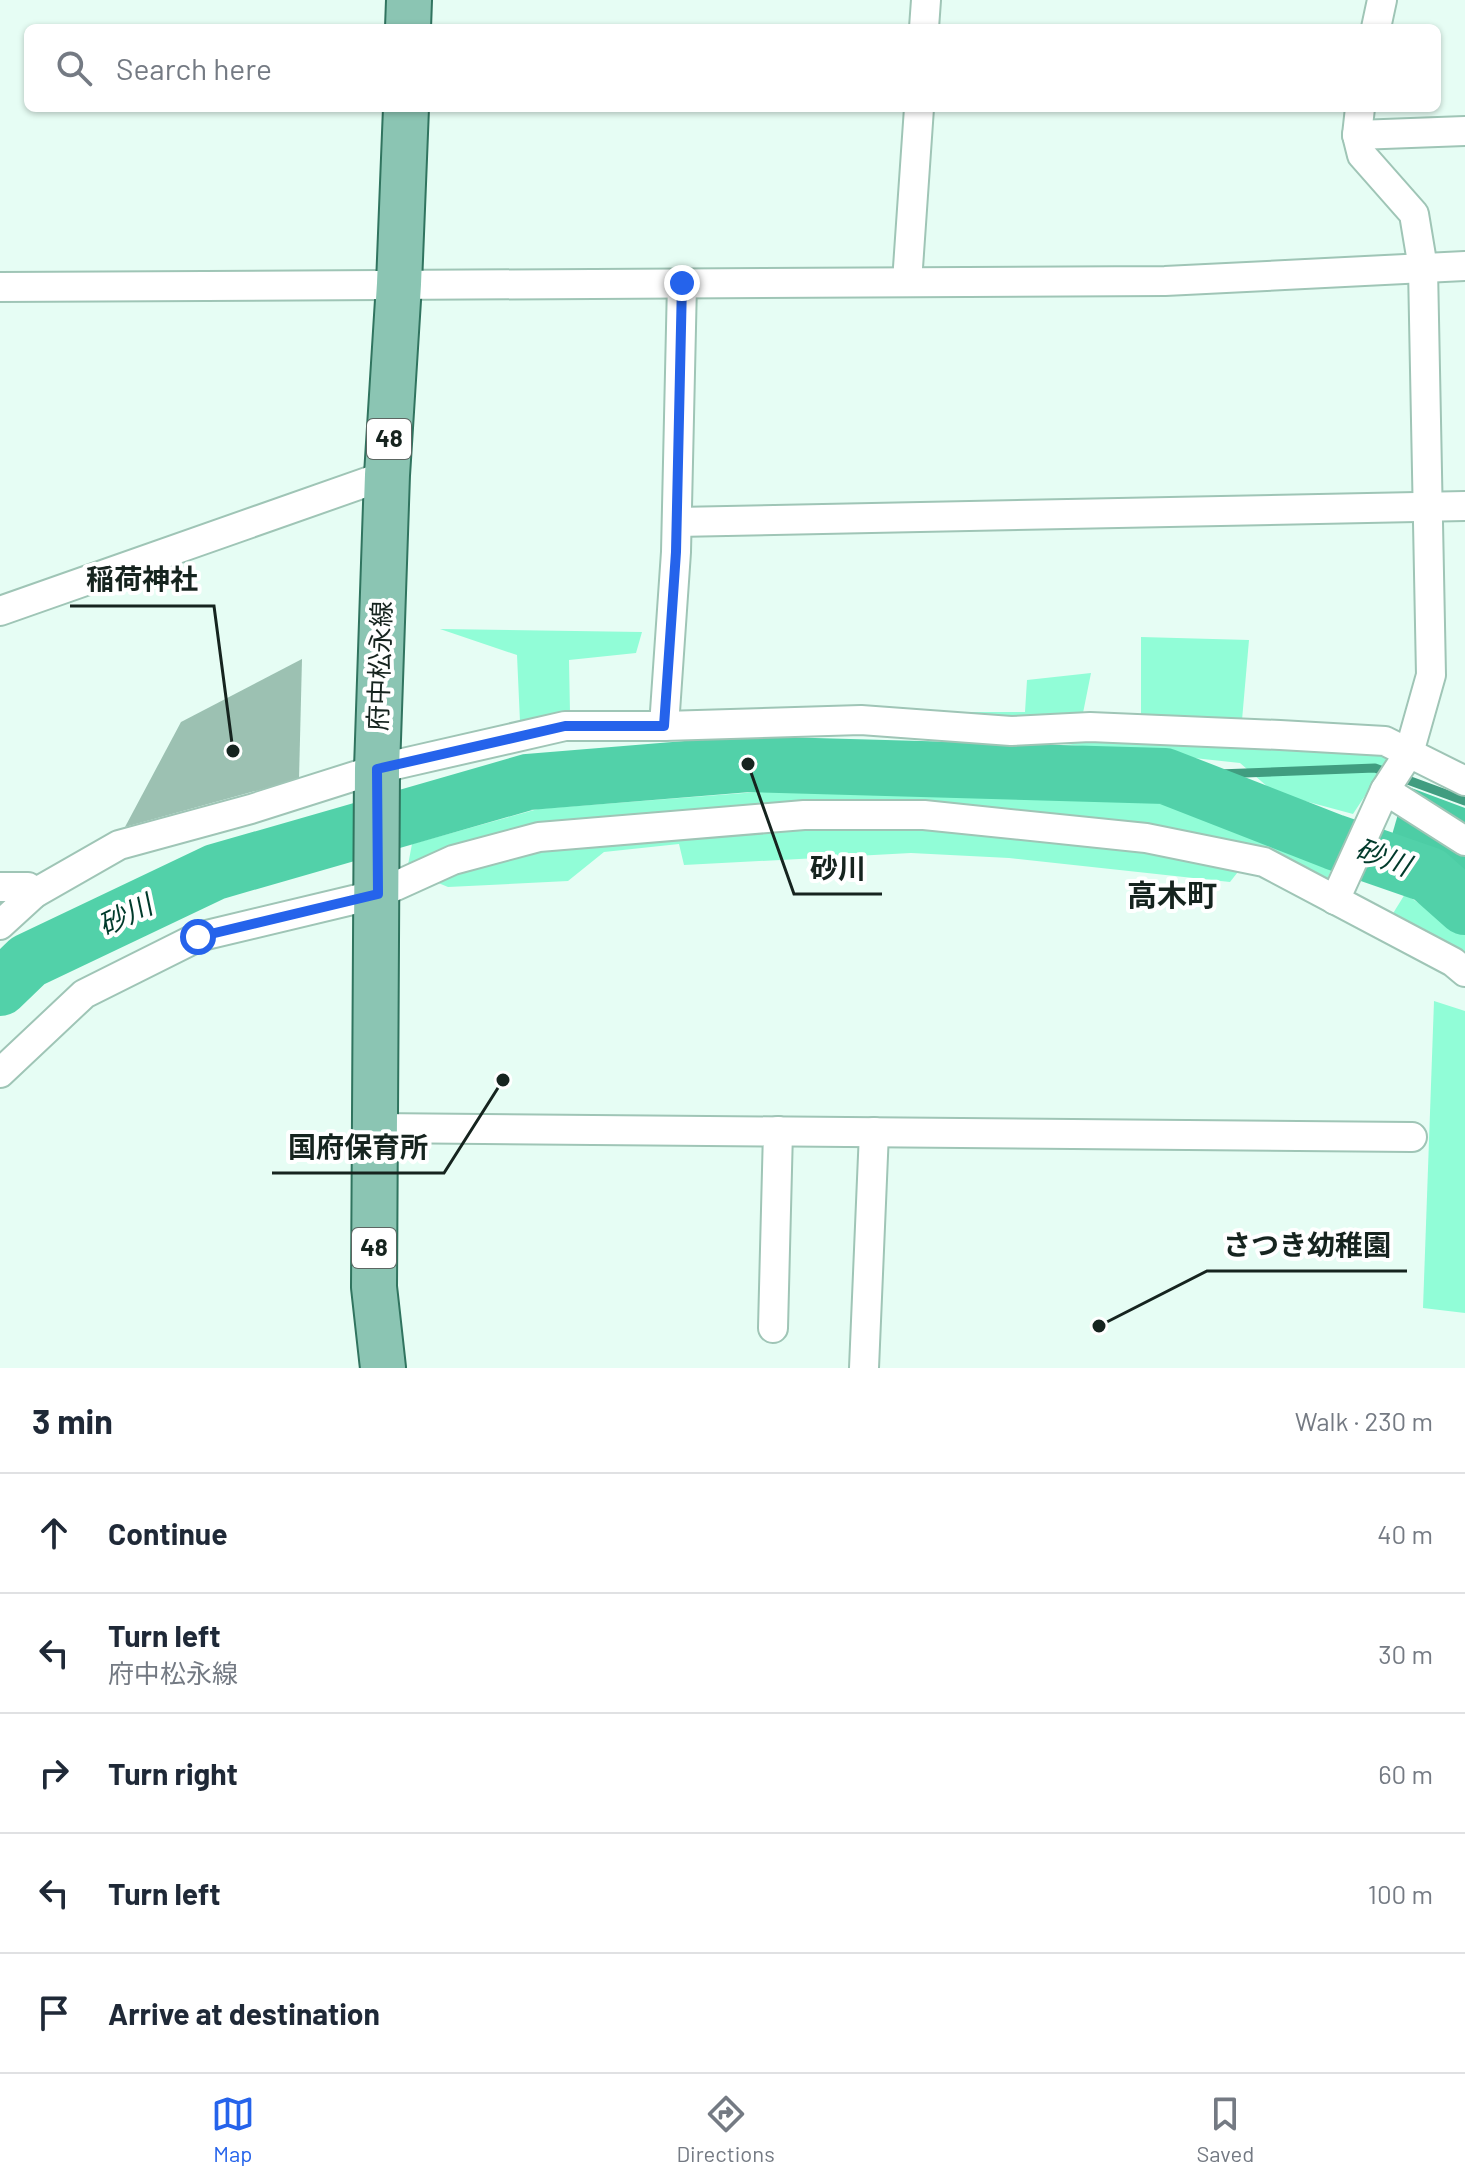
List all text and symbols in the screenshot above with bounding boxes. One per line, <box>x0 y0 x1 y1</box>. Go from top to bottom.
search box <box>24 24 1441 112</box>
icon: search <box>52 46 96 90</box>
text: Search here <box>116 50 272 86</box>
route end <box>664 265 700 301</box>
road number: 48 <box>367 419 411 459</box>
callout: 稲荷神社 <box>70 554 214 606</box>
text: 稲荷神社 <box>86 561 198 595</box>
street label: 府中松永線 <box>361 600 396 731</box>
water label: 砂川 <box>1351 831 1418 883</box>
callout: 砂川 <box>794 842 882 894</box>
text: 砂川 <box>810 850 866 884</box>
district label: 高木町 <box>1127 876 1217 912</box>
water label: 砂川 <box>92 885 160 942</box>
route start <box>180 919 216 955</box>
callout: 国府保育所 <box>272 1121 444 1173</box>
text: 国府保育所 <box>288 1129 428 1163</box>
callout: さつき幼稚園 <box>1207 1219 1407 1271</box>
text: さつき幼稚園 <box>1223 1227 1391 1261</box>
road number: 48 <box>352 1228 396 1268</box>
text: 3 min <box>32 1400 113 1441</box>
text: Walk · 230 m <box>1295 1405 1433 1436</box>
icon: ahead <box>32 1511 76 1555</box>
text: Continue <box>108 1515 228 1551</box>
text: 40 m <box>1377 1518 1433 1549</box>
text: Turn left <box>108 1617 221 1653</box>
icon: left <box>32 1631 76 1675</box>
text: 30 m <box>1378 1638 1433 1669</box>
text: 府中松永線 <box>108 1657 238 1688</box>
icon: right <box>32 1751 76 1795</box>
text: Turn right <box>108 1755 238 1791</box>
text: 60 m <box>1378 1758 1433 1789</box>
icon: left <box>32 1871 76 1915</box>
text: Turn left <box>108 1875 221 1911</box>
text: 100 m <box>1368 1878 1433 1909</box>
icon: arrive <box>32 1991 76 2035</box>
text: Arrive at destination <box>108 1995 380 2031</box>
tab: Map <box>211 2092 255 2166</box>
tab: Directions <box>676 2092 775 2166</box>
tab: Saved <box>1196 2092 1254 2166</box>

